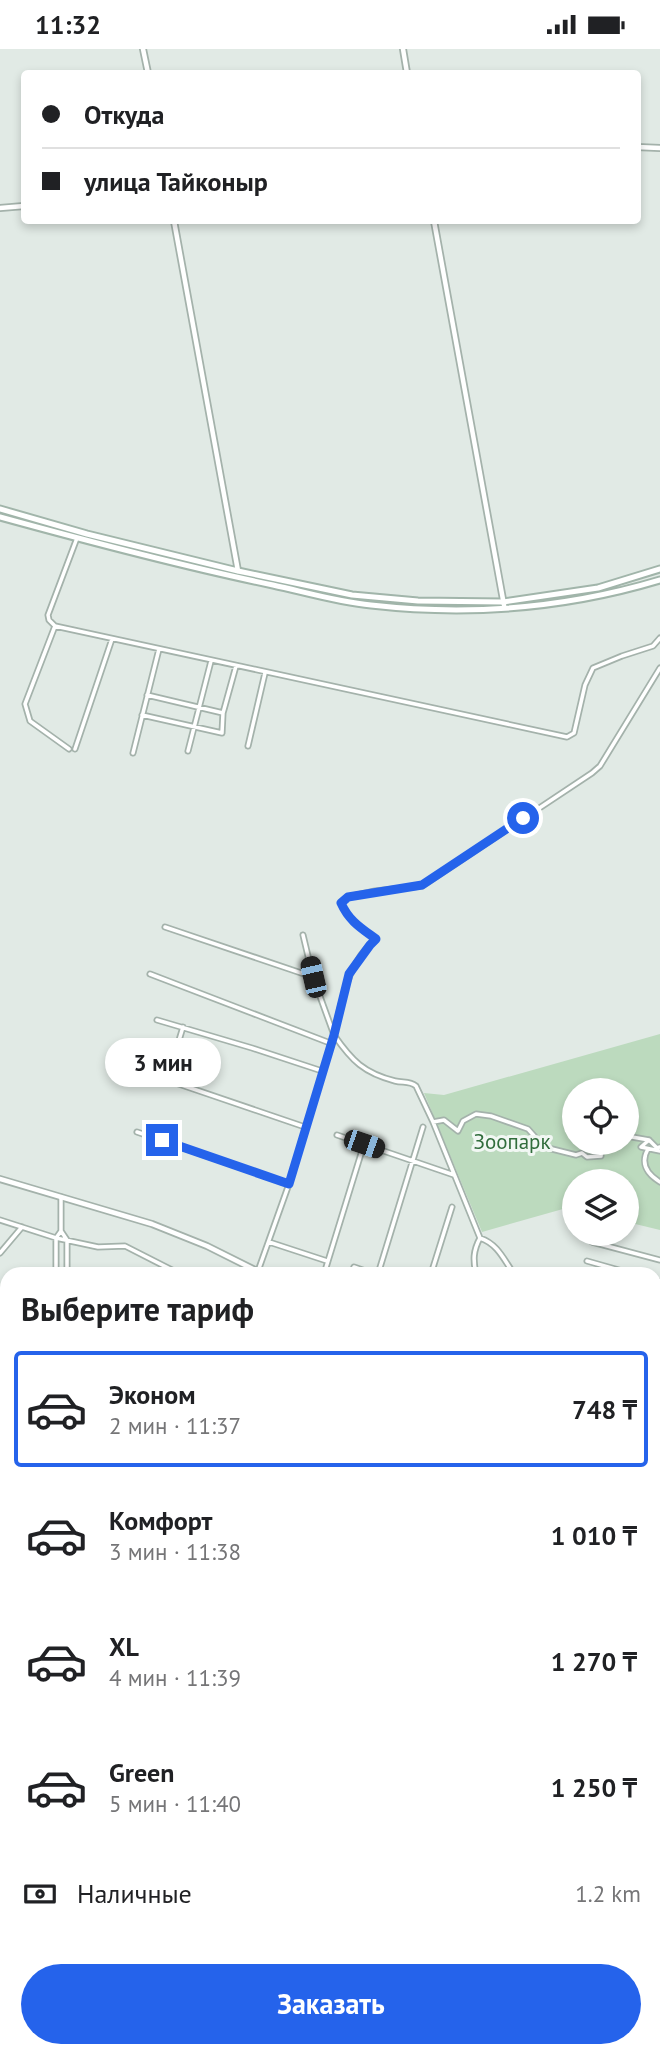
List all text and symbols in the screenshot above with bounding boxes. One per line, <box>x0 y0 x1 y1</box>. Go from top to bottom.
text: 11:32 <box>35 8 101 41</box>
text: Откуда <box>84 98 164 131</box>
text: улица Тайконыр <box>84 165 268 198</box>
route start <box>507 802 539 834</box>
car <box>299 954 328 1000</box>
callout: 3 мин <box>104 1039 220 1087</box>
text: 3 мин <box>133 1048 193 1077</box>
map controls <box>562 1078 639 1246</box>
button: locate <box>562 1078 639 1155</box>
route end <box>146 1124 178 1156</box>
car <box>341 1127 388 1161</box>
park label: Зоопарк <box>474 1128 550 1155</box>
button: layers <box>562 1169 639 1246</box>
text: Выберите тариф <box>21 1288 254 1330</box>
icon: car <box>25 1378 88 1441</box>
text: Эконом <box>109 1378 196 1411</box>
text: 748 ₸ <box>572 1393 637 1426</box>
text: 2 мин · 11:37 <box>109 1411 241 1440</box>
icon: car <box>25 1504 88 1567</box>
text: Комфорт <box>109 1504 212 1537</box>
text: 1 010 ₸ <box>551 1519 637 1552</box>
text: 3 мин · 11:38 <box>109 1537 241 1566</box>
icon: car <box>25 1630 88 1693</box>
text: XL <box>109 1630 139 1663</box>
text: 1 270 ₸ <box>551 1645 637 1678</box>
text: 4 мин · 11:39 <box>109 1663 241 1692</box>
icon: car <box>25 1756 88 1819</box>
text: Green <box>109 1756 174 1789</box>
text: 1 250 ₸ <box>551 1771 637 1804</box>
text: 5 мин · 11:40 <box>109 1789 241 1818</box>
icon: cash <box>21 1875 59 1913</box>
text: Наличные <box>77 1877 192 1910</box>
text: 1.2 km <box>575 1879 641 1908</box>
button: Заказать <box>21 1964 641 2044</box>

